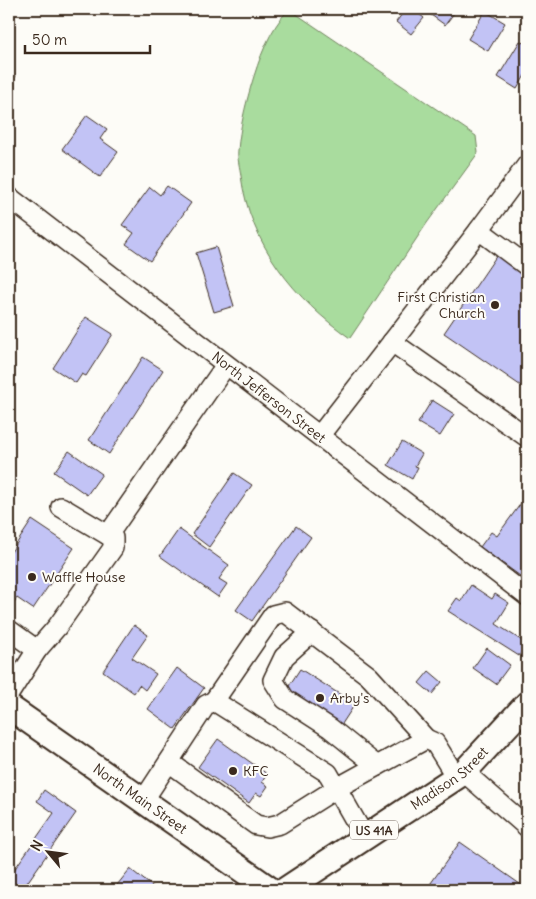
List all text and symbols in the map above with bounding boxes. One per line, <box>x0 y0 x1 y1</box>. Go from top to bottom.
scale bar <box>25 22 150 54</box>
text: 50 m <box>32 30 67 49</box>
place label: First Christian Church <box>397 288 485 322</box>
marker: First Christian Church <box>489 299 501 311</box>
street label: North Jefferson Street <box>208 348 330 447</box>
place label: Waffle House <box>42 568 125 586</box>
marker: Waffle House <box>26 571 38 583</box>
place label: Arby's <box>330 689 369 707</box>
marker: Arby's <box>314 692 326 704</box>
street label: Madison Street <box>407 743 492 814</box>
street label: North Main Street <box>90 760 191 838</box>
place label: KFC <box>243 762 269 780</box>
marker: KFC <box>227 765 239 777</box>
road number: US 41A <box>350 820 398 840</box>
north arrow <box>22 826 72 876</box>
text: N <box>26 837 47 854</box>

